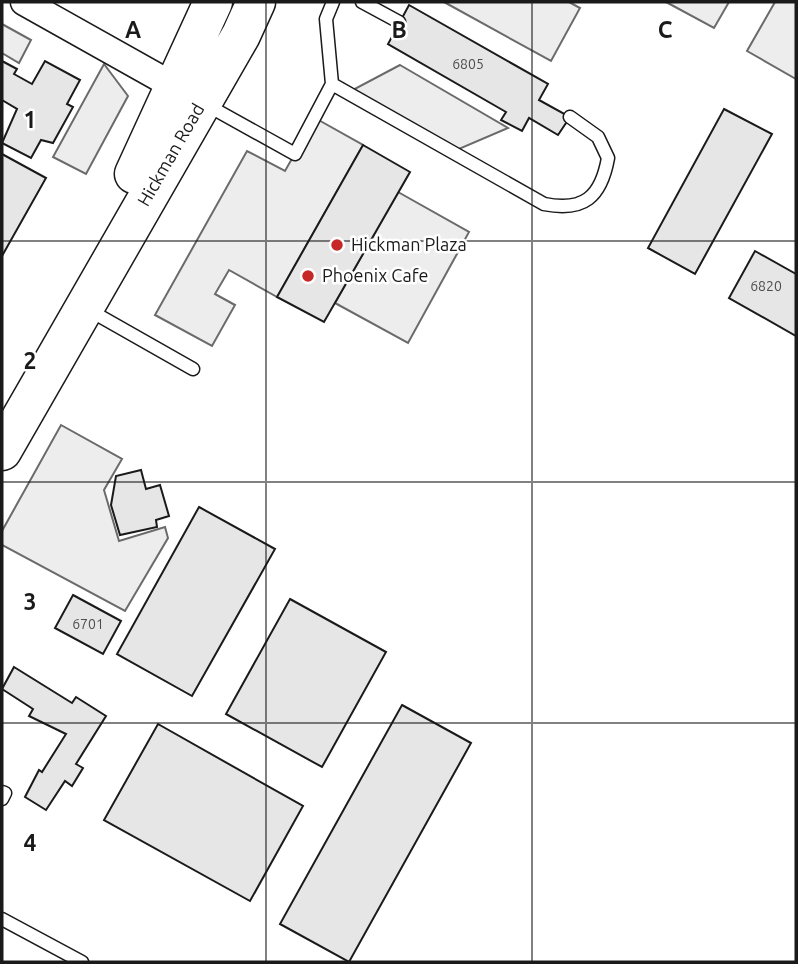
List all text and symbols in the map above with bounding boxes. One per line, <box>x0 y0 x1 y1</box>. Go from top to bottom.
text: A <box>125 17 141 42</box>
text: B <box>391 17 407 42</box>
text: C <box>658 17 673 42</box>
house number: 6805 <box>452 56 484 72</box>
street label: Hickman Road <box>133 100 208 209</box>
text: 1 <box>24 107 36 132</box>
place label: Hickman Plaza <box>351 234 467 254</box>
marker: Hickman Plaza <box>329 237 345 253</box>
place label: Phoenix Cafe <box>322 265 428 285</box>
marker: Phoenix Cafe <box>300 268 316 284</box>
house number: 6820 <box>750 278 782 294</box>
text: 2 <box>24 348 36 373</box>
text: 3 <box>24 589 36 614</box>
house number: 6701 <box>72 616 104 632</box>
text: 4 <box>24 830 37 855</box>

